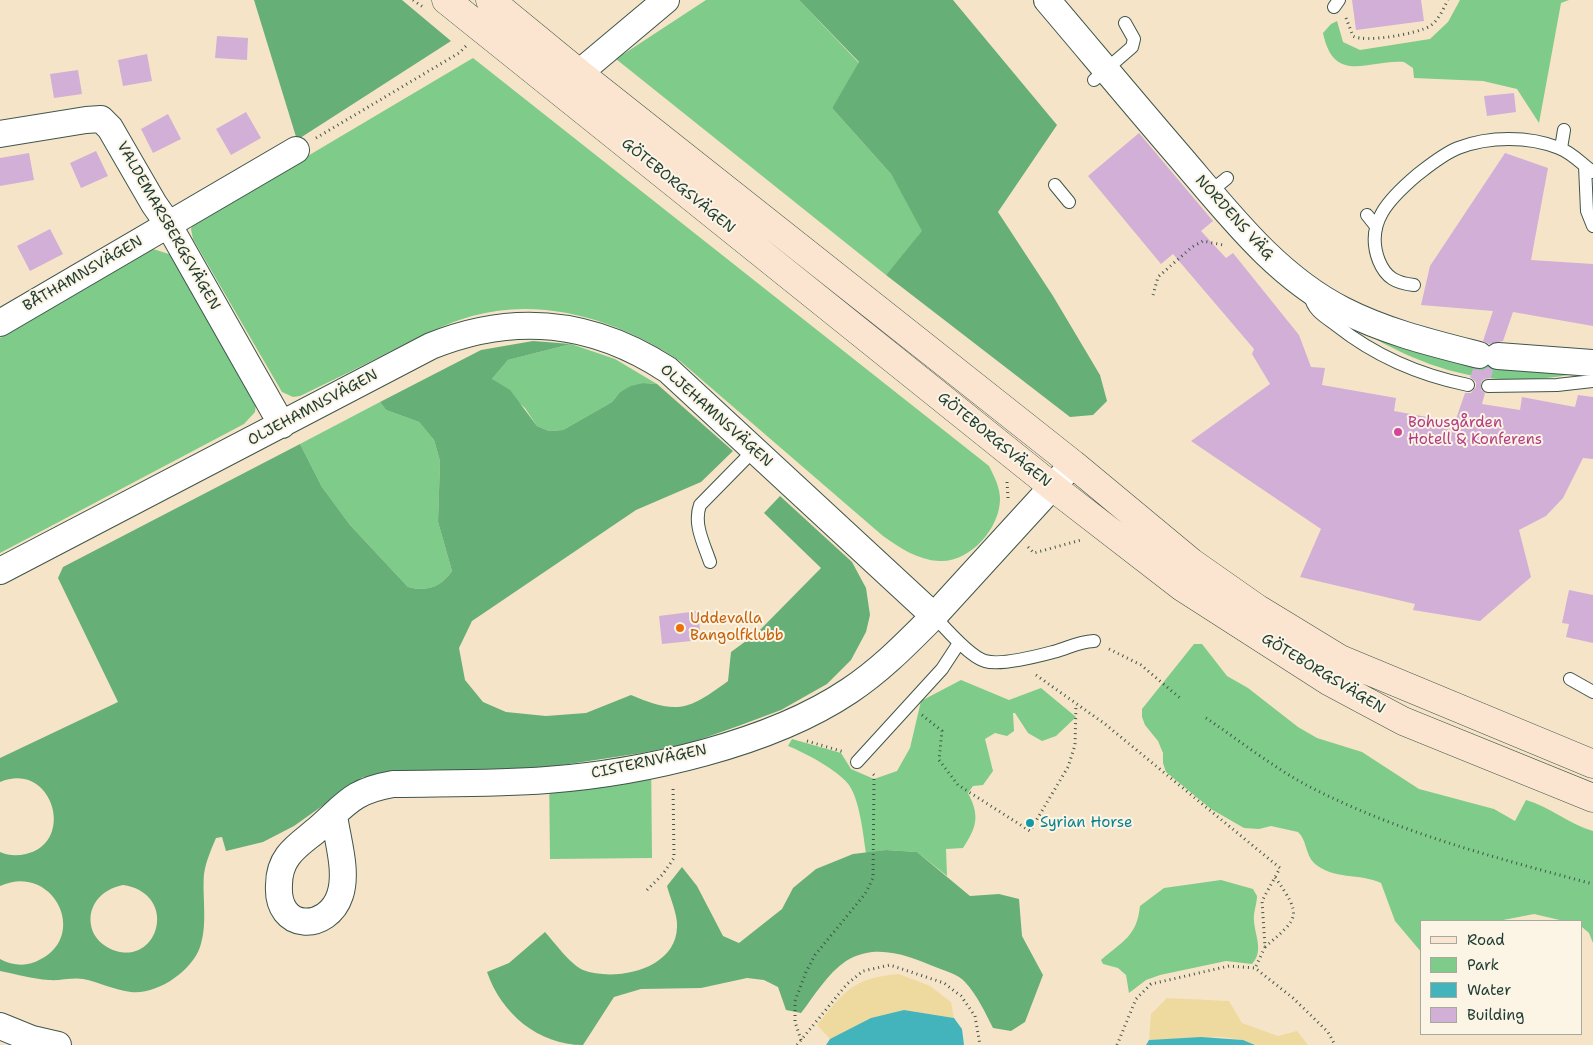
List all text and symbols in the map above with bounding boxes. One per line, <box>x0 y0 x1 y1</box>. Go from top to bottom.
street label: GÖTEBORGSVÄGEN <box>617 135 739 237</box>
street label: VALDEMARSBERGSVÄGEN <box>112 139 224 313</box>
street label: NORDENS VÄG <box>1191 172 1277 264</box>
street label: BÅTHAMNSVÄGEN <box>20 232 146 316</box>
street label: OLJEHAMNSVÄGEN <box>656 361 776 471</box>
street label: OLJEHAMNSVÄGEN <box>245 366 381 450</box>
street label: GÖTEBORGSVÄGEN <box>933 389 1055 491</box>
place label: Bohusgården Hotell & Konferens <box>1408 414 1542 449</box>
marker: Bohusgården Hotell & Konferens <box>1392 426 1404 438</box>
place label: Uddevalla Bangolfklubb <box>690 610 784 645</box>
marker: Uddevalla Bangolfklubb <box>674 622 686 634</box>
street label: GÖTEBORGSVÄGEN <box>1258 630 1388 718</box>
street label: CISTERNVÄGEN <box>590 741 708 783</box>
place label: Syrian Horse <box>1040 814 1132 832</box>
marker: Syrian Horse <box>1024 817 1036 829</box>
legend <box>1420 920 1583 1035</box>
text: Road <box>1467 930 1505 950</box>
text: Park <box>1467 955 1499 975</box>
text: Water <box>1467 980 1511 1000</box>
text: Building <box>1467 1005 1524 1025</box>

